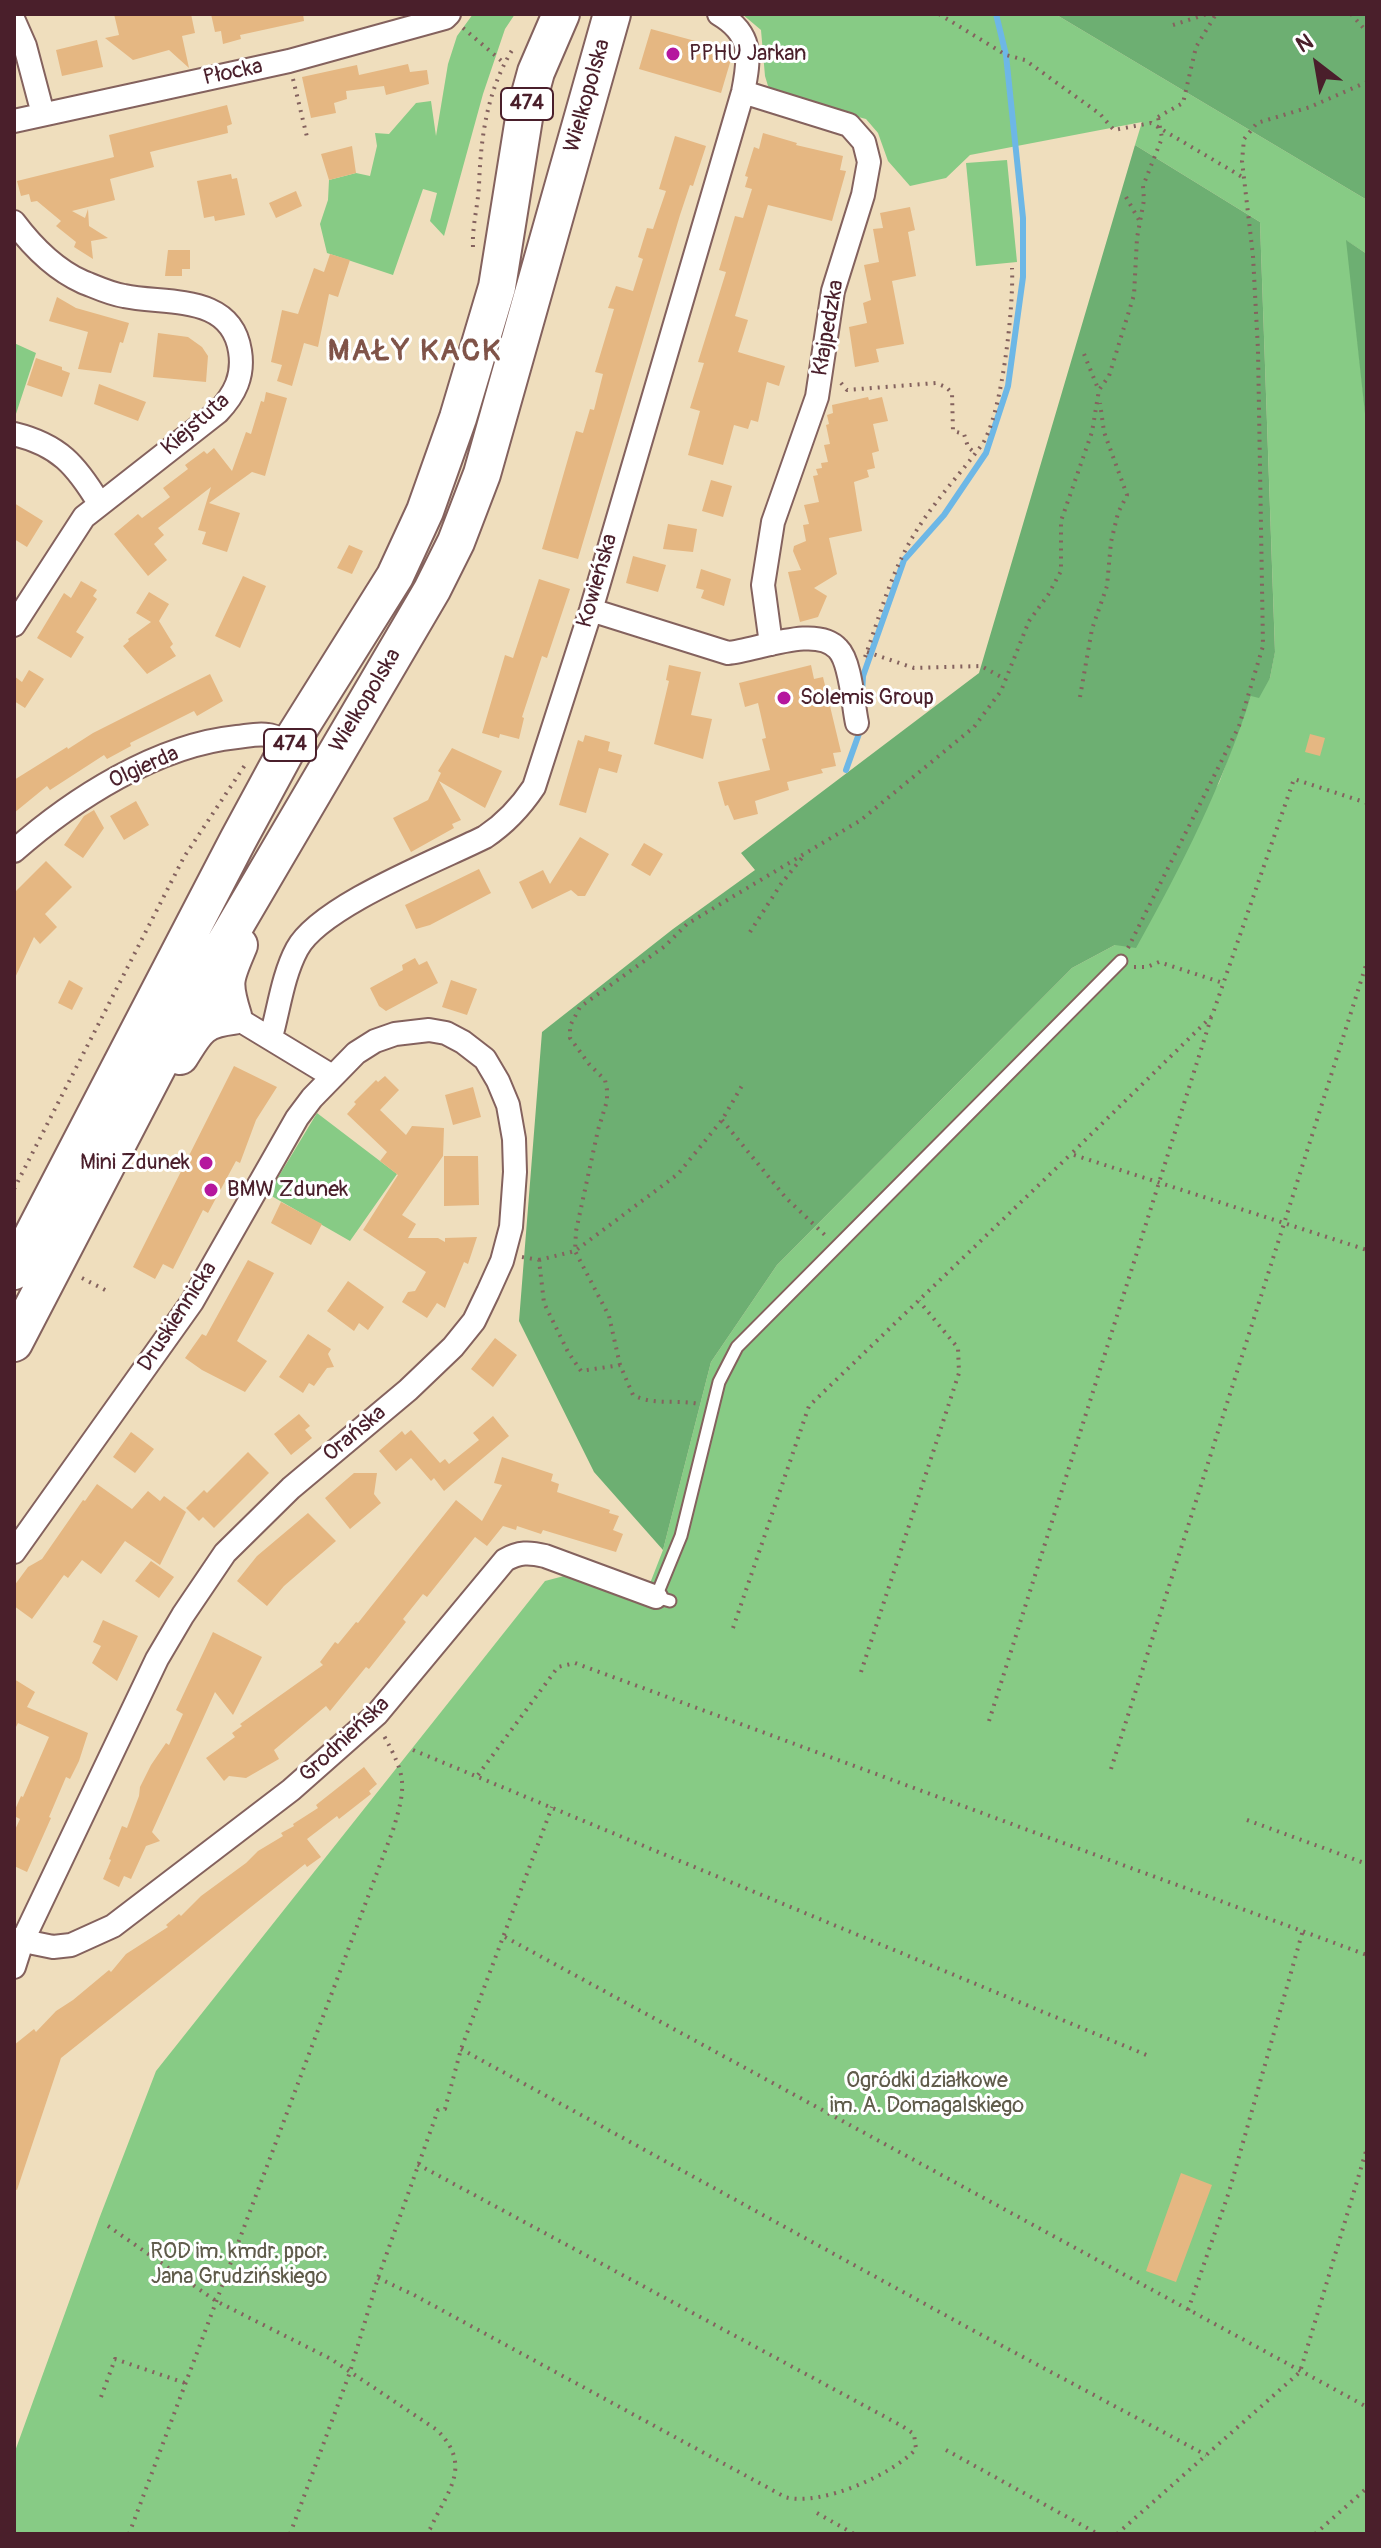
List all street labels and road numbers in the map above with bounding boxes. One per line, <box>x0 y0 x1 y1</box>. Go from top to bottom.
street label: Wielkopolska <box>559 36 617 156</box>
street label: Płocka <box>201 54 265 92</box>
road number: 474 <box>501 88 553 120</box>
street label: Kłajpedzka <box>808 278 850 378</box>
street label: Kiejstuta <box>156 388 236 462</box>
street label: Kowieńska <box>572 531 624 631</box>
street label: Wielkopolska <box>325 644 407 758</box>
road number: 474 <box>264 729 316 761</box>
street label: Olgierda <box>105 741 183 795</box>
street label: Druskiennicka <box>133 1257 223 1377</box>
street label: Orańska <box>318 1400 392 1468</box>
street label: Grodnieńska <box>294 1692 396 1788</box>

